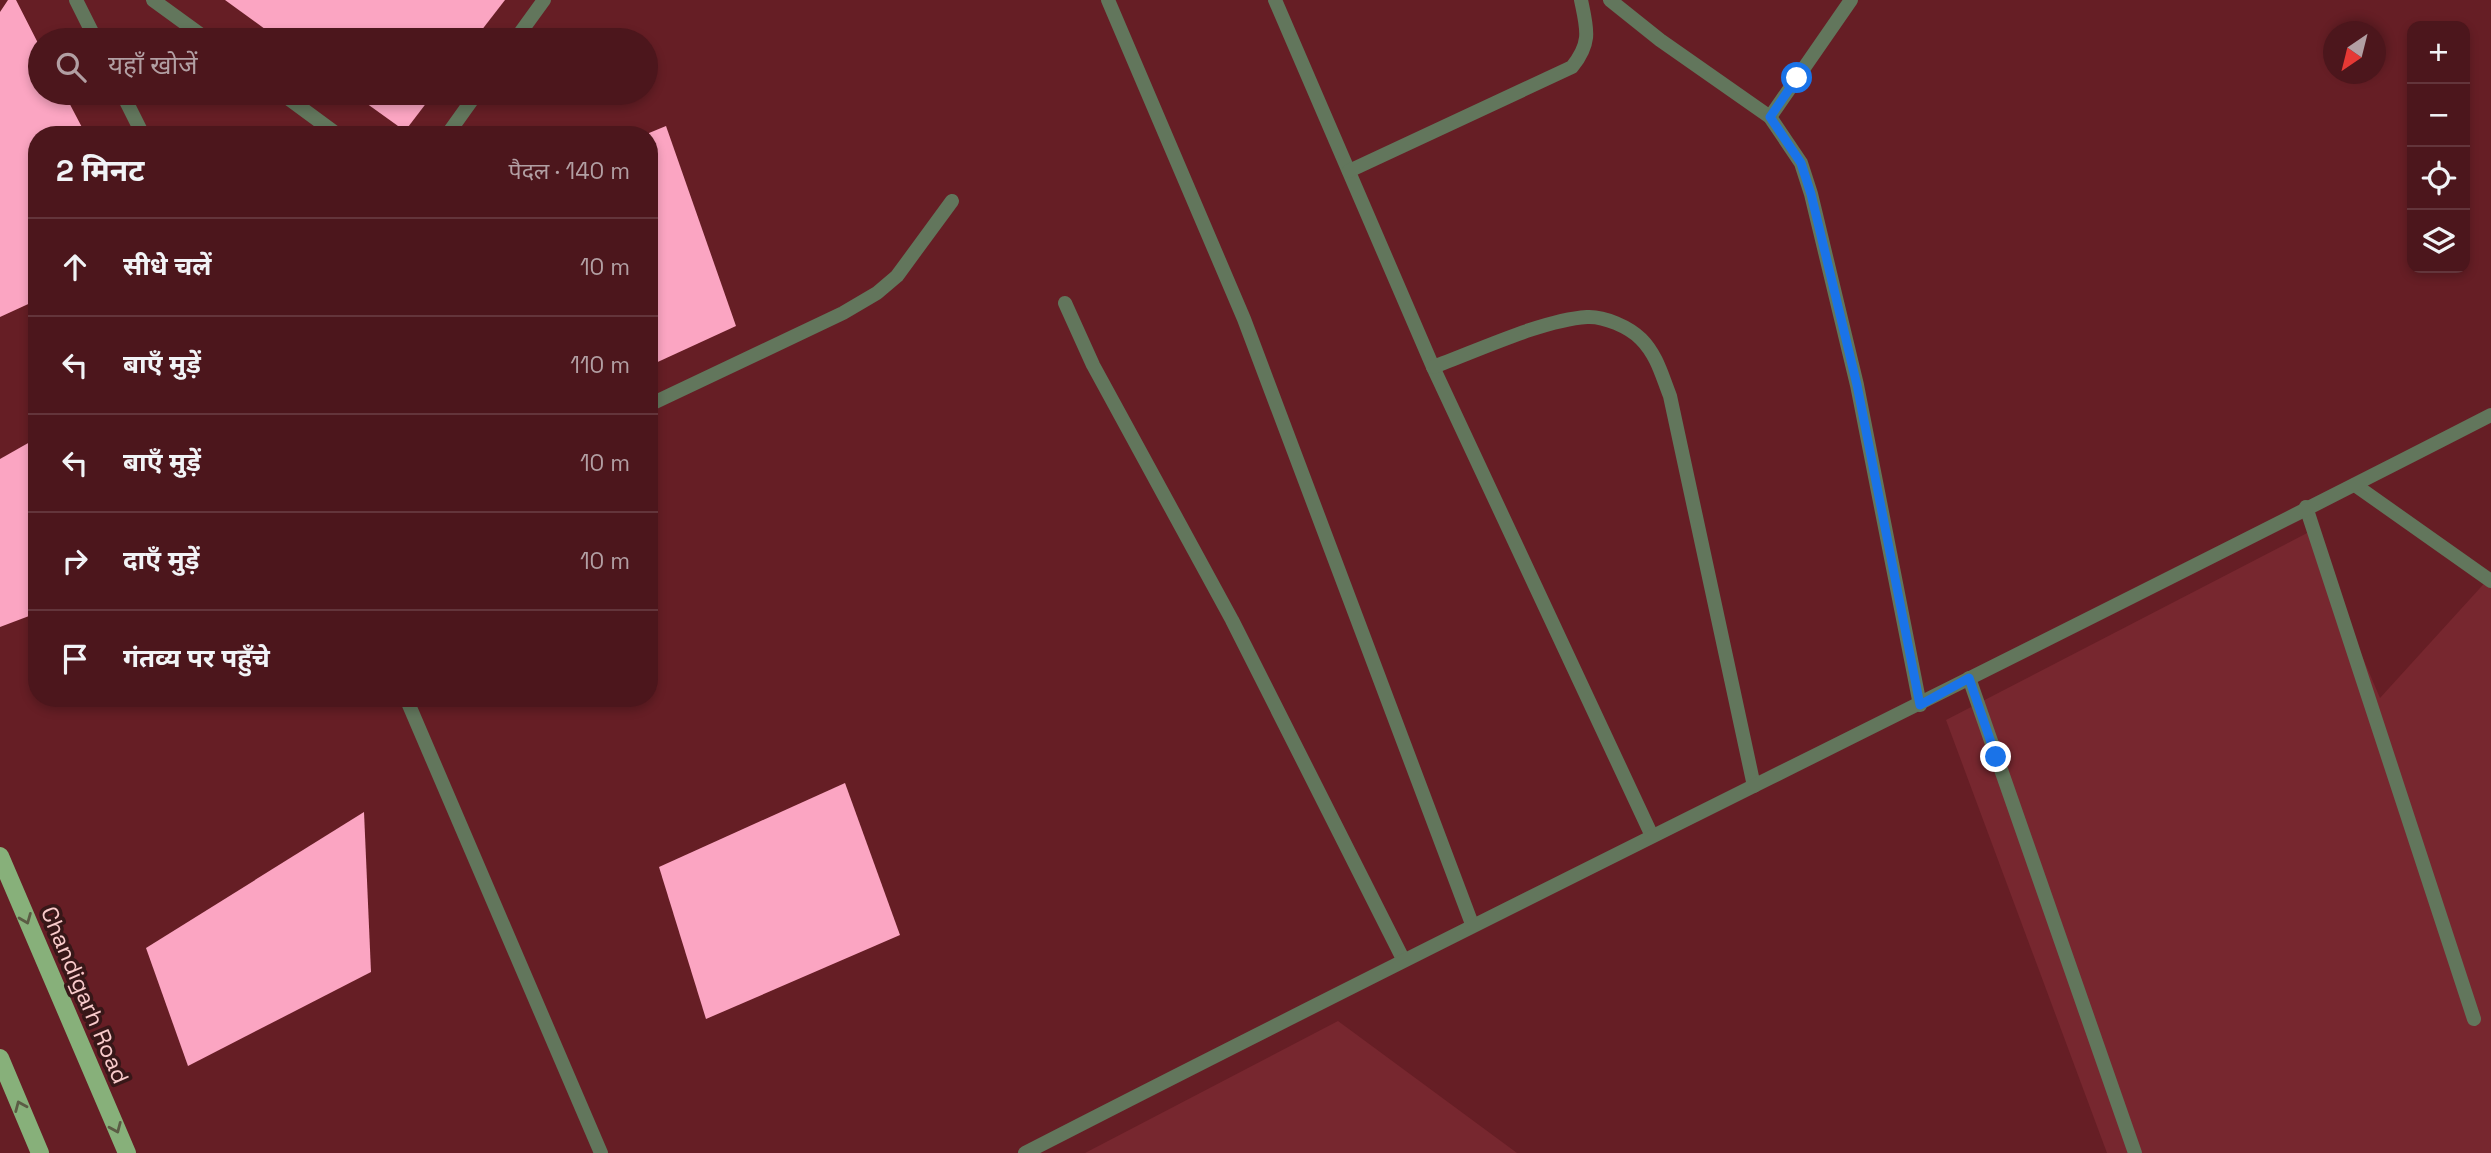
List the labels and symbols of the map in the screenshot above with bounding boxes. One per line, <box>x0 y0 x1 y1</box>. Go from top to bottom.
north arrow <box>2323 21 2386 84</box>
route start <box>1781 62 1812 93</box>
route end <box>1980 741 2011 772</box>
street label: Chandigarh Road <box>34 902 136 1088</box>
one-way arrow <box>18 911 32 924</box>
one-way arrow <box>14 1100 28 1113</box>
one-way arrow <box>108 1121 122 1133</box>

